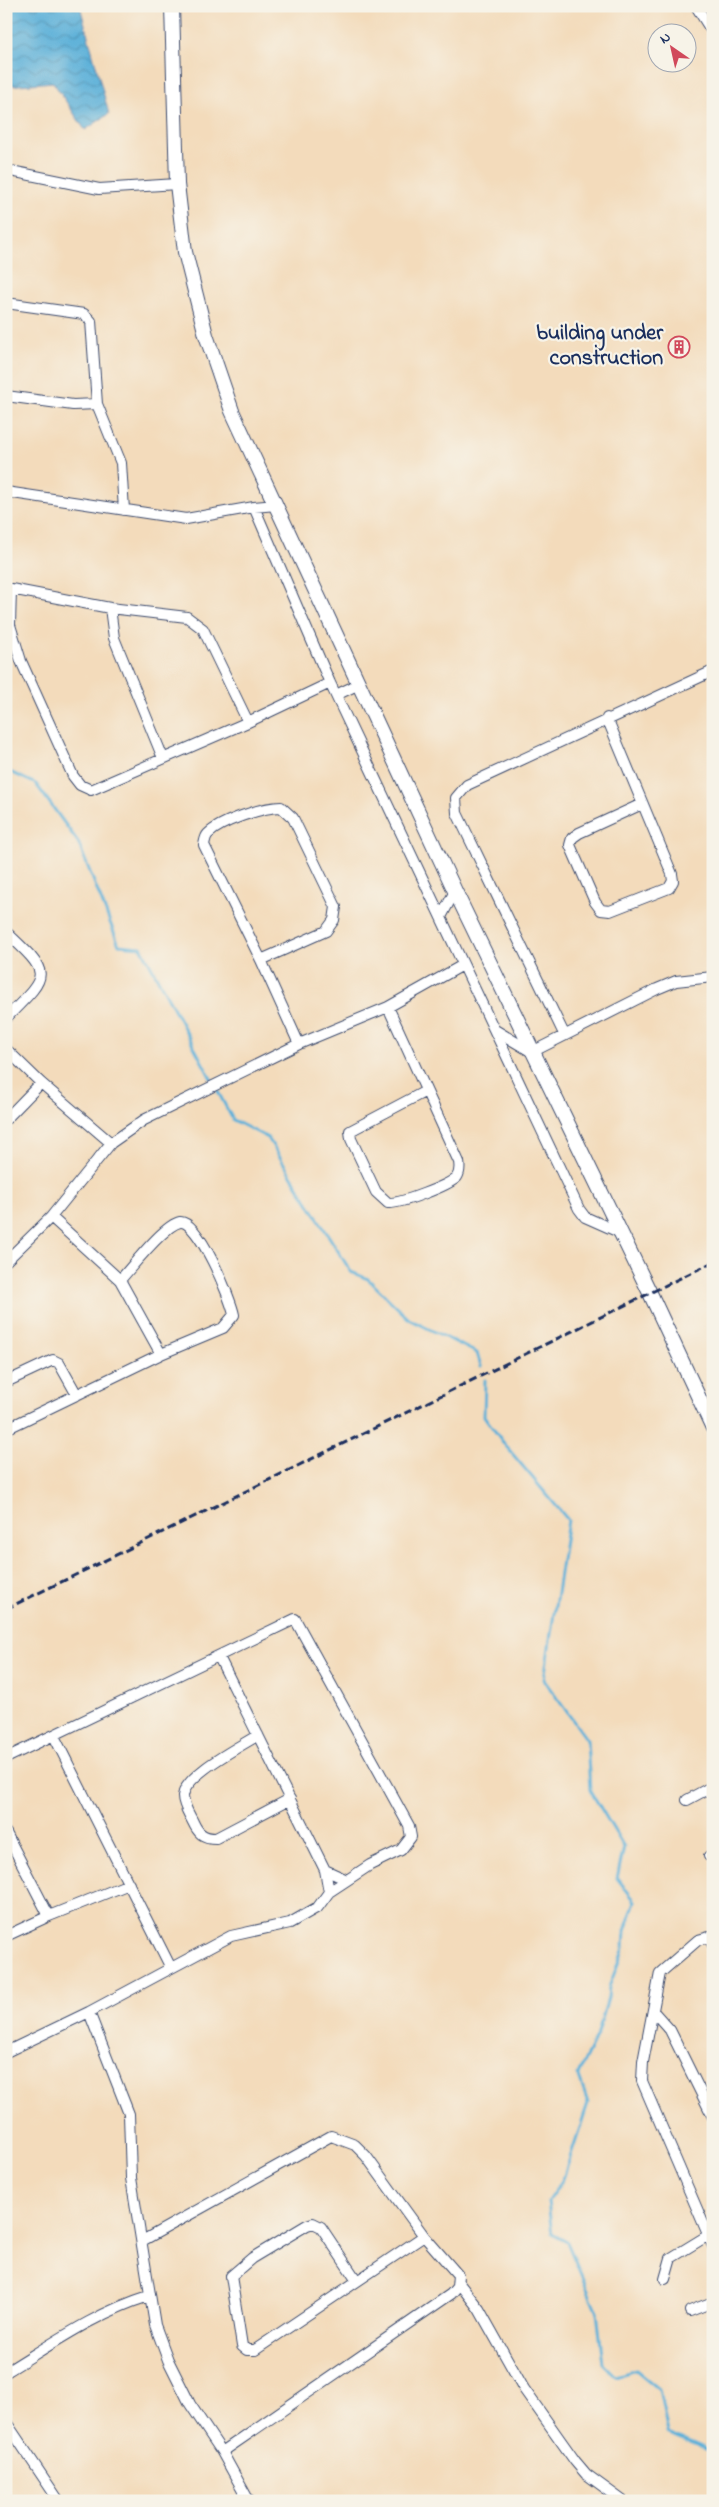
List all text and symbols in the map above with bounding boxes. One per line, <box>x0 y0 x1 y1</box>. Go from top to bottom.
north arrow <box>646 22 696 72</box>
text: N <box>656 27 675 50</box>
place label: building under construction <box>536 318 664 375</box>
building icon: building under construction <box>667 335 691 359</box>

